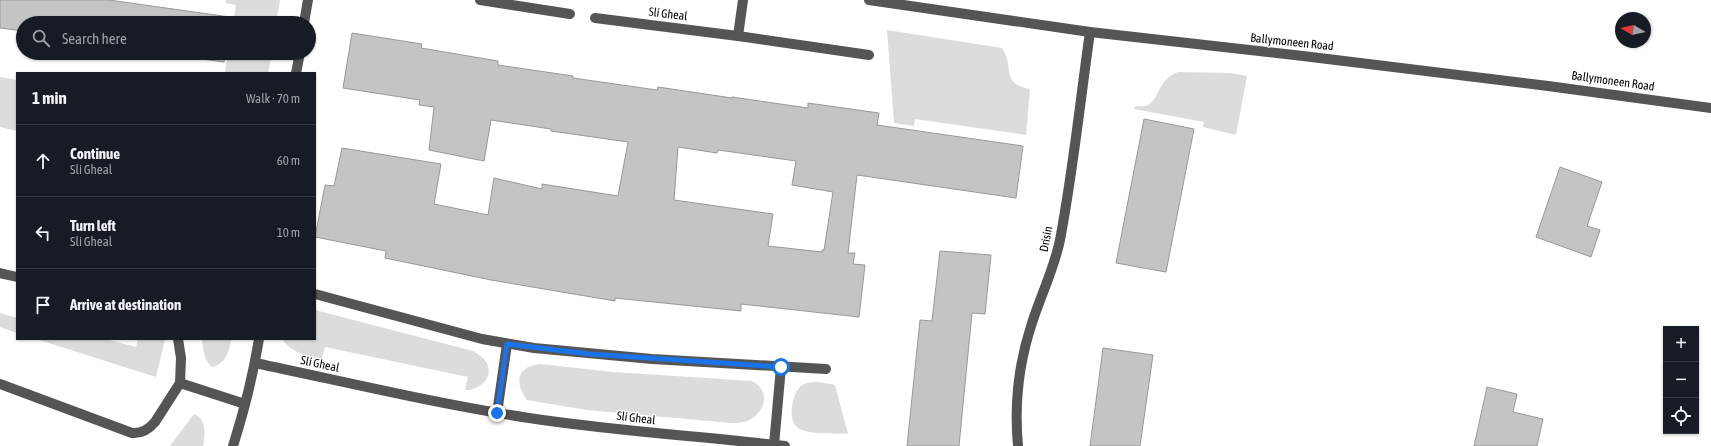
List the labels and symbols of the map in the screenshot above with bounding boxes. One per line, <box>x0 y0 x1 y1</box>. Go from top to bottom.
street label: Slí Gheal <box>648 5 689 23</box>
north arrow <box>1615 12 1651 48</box>
street label: Ballymoneen Road <box>1250 31 1334 53</box>
street label: Ballymoneen Road <box>1571 68 1655 94</box>
street label: Drisín <box>1037 225 1055 253</box>
street label: Slí Gheal <box>299 353 341 375</box>
route start <box>772 358 790 376</box>
route end <box>488 404 506 422</box>
street label: Slí Gheal <box>616 409 657 427</box>

